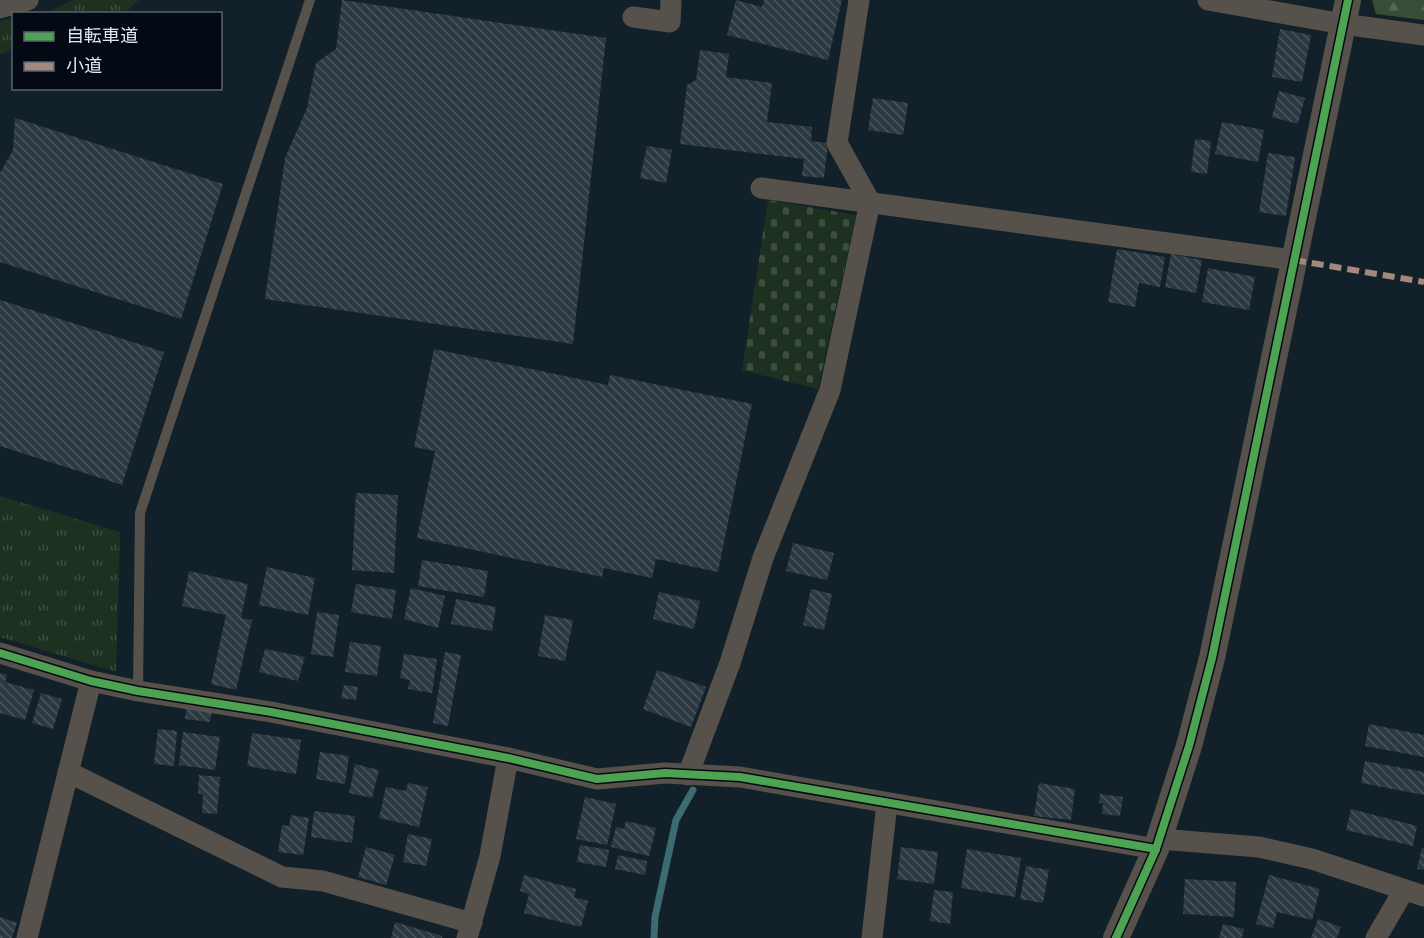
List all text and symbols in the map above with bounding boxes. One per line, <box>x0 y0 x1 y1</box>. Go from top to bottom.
legend <box>12 12 222 90</box>
text: 自転車道 <box>66 25 138 47</box>
text: 小道 <box>66 55 102 77</box>

